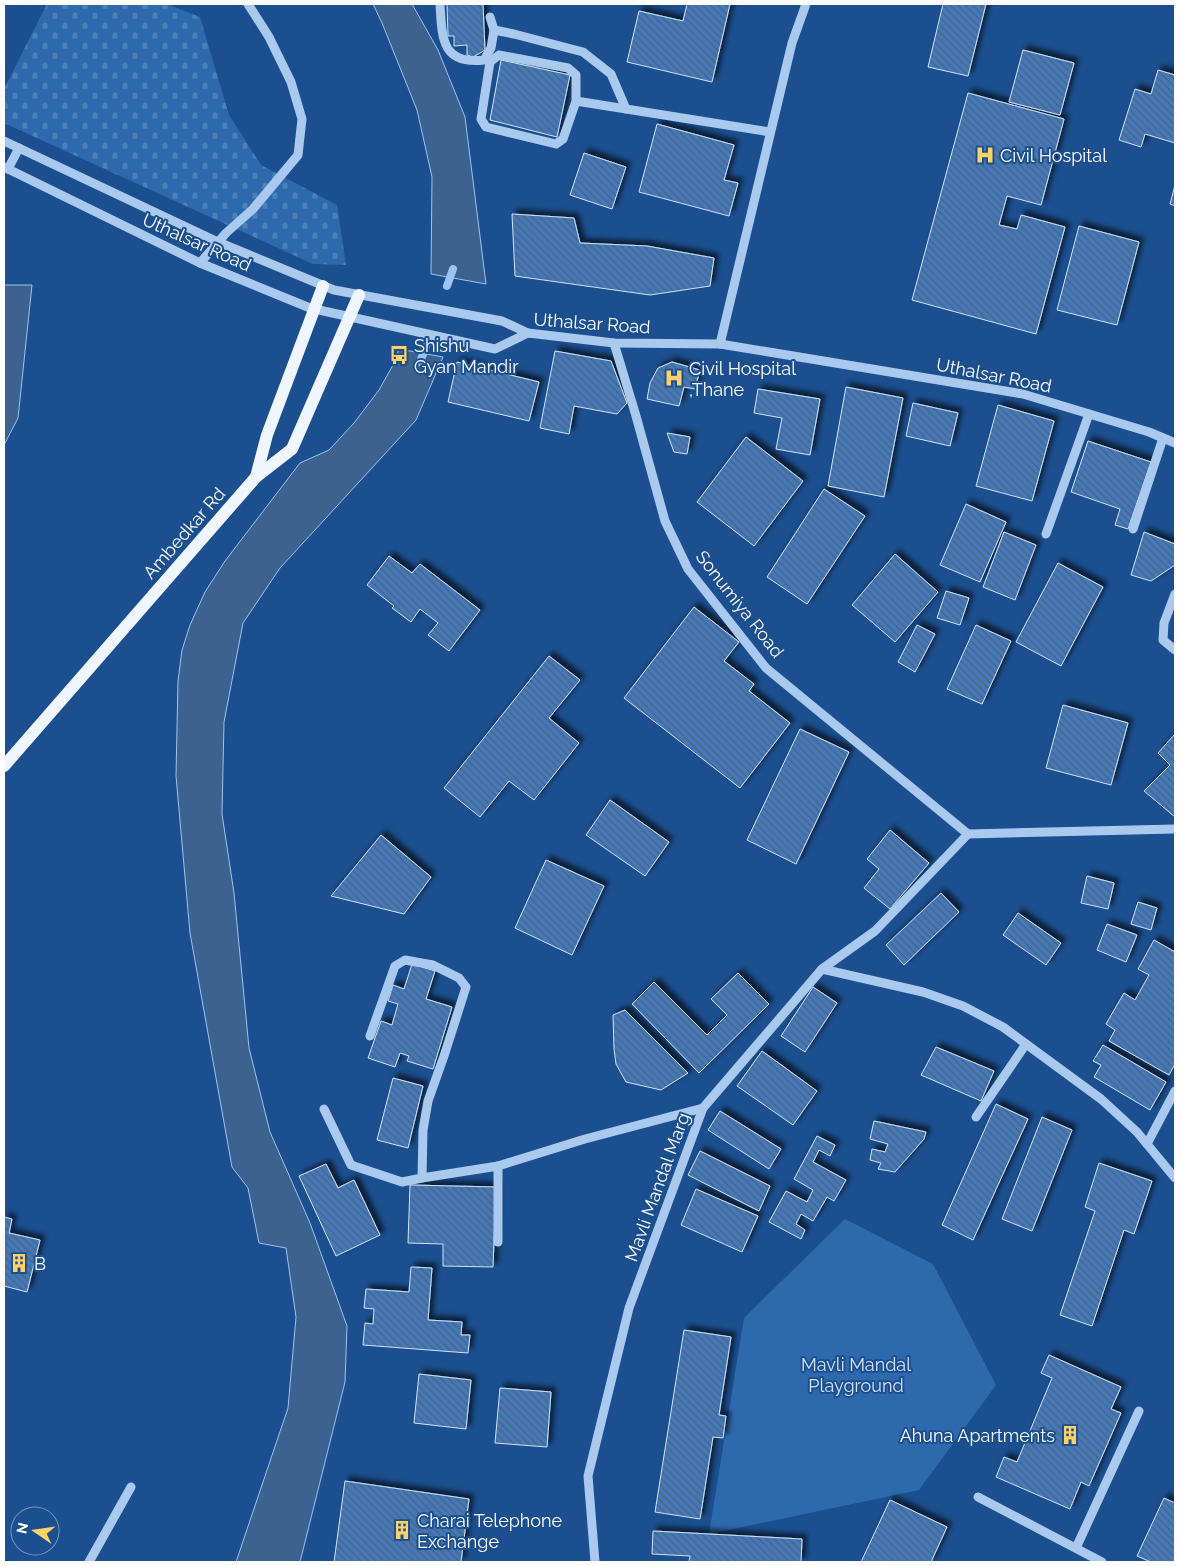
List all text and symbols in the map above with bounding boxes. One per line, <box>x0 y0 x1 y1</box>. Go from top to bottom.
hospital icon: Civil Hospital <box>974 144 996 166</box>
place label: Civil Hospital <box>1000 145 1107 166</box>
street label: Uthalsar Road <box>139 209 255 275</box>
street label: Uthalsar Road <box>533 308 651 338</box>
place label: Shishu Gyan Mandir <box>414 335 519 377</box>
bus stop icon: Shishu Gyan Mandir <box>388 344 410 366</box>
street label: Uthalsar Road <box>935 354 1053 396</box>
place label: Civil Hospital ,Thane <box>689 358 796 400</box>
hospital icon: Civil Hospital ,Thane <box>663 367 685 389</box>
street label: Ambedkar Rd <box>139 483 229 583</box>
street label: Sonumiya Road <box>692 546 788 662</box>
street label: Mavli Mandal Marg <box>620 1110 694 1264</box>
building icon: B <box>8 1252 30 1274</box>
place label: B <box>34 1253 46 1274</box>
park label: Mavli Mandal Playground <box>801 1354 911 1396</box>
building icon: Ahuna Apartments <box>1059 1424 1081 1446</box>
place label: Ahuna Apartments <box>900 1425 1055 1446</box>
north arrow <box>10 1506 60 1556</box>
place label: Charai Telephone Exchange <box>417 1510 563 1552</box>
building icon: Charai Telephone Exchange <box>391 1519 413 1541</box>
text: N <box>13 1521 31 1535</box>

